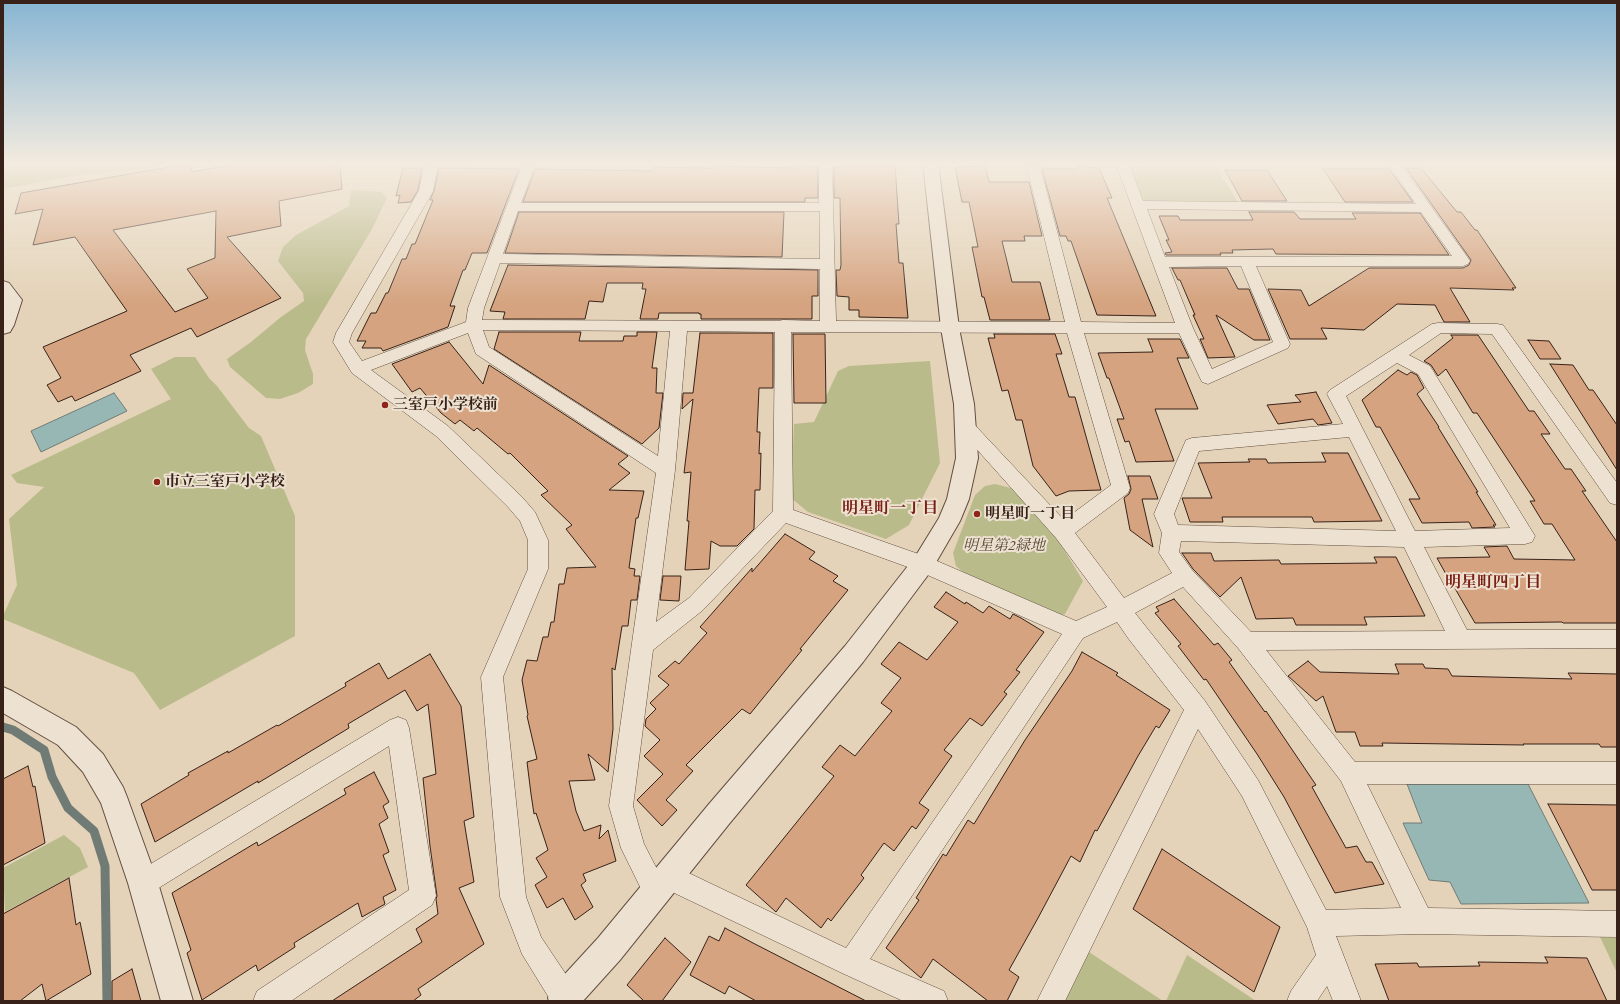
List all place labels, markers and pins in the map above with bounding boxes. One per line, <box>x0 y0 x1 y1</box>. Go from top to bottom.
place label: 三室戸小学校前 <box>393 396 498 414</box>
marker: 三室戸小学校前 <box>380 400 390 410</box>
place label: 市立三室戸小学校 <box>165 473 285 491</box>
marker: 市立三室戸小学校 <box>152 477 162 487</box>
place label: 明星町一丁目 <box>985 505 1075 523</box>
marker: 明星町一丁目 <box>972 509 982 519</box>

